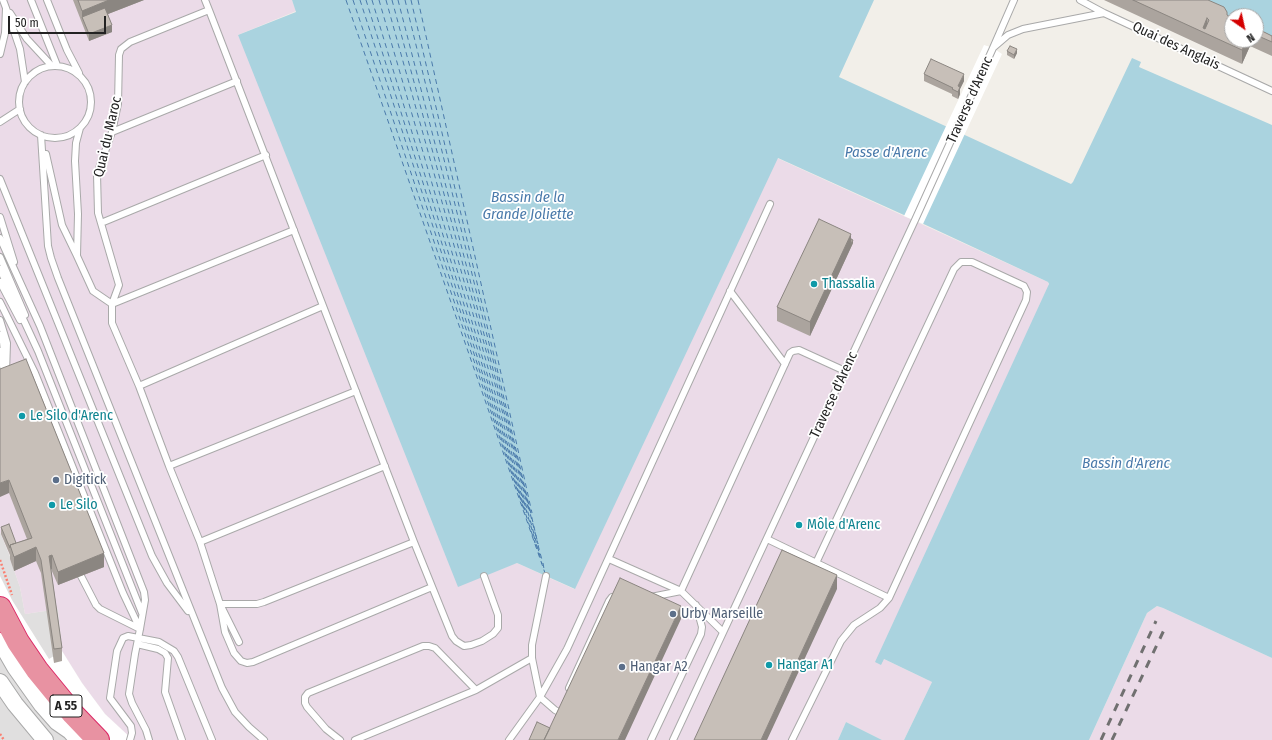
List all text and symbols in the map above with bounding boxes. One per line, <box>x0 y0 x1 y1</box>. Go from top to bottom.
scale bar <box>10 8 108 34</box>
north arrow <box>1224 8 1264 48</box>
text: 50 m <box>15 16 39 30</box>
street label: Quai des Anglais <box>1129 18 1223 74</box>
text: N <box>1244 30 1257 45</box>
street label: Traverse d'Arenc <box>943 54 997 146</box>
street label: Quai du Maroc <box>91 95 125 179</box>
water label: Passe d'Arenc <box>845 144 927 162</box>
water label: Bassin de la Grande Joliette <box>483 189 573 224</box>
place label: Thassalia <box>822 276 875 292</box>
marker: Thassalia <box>809 279 819 289</box>
street label: Traverse d'Arenc <box>807 349 861 441</box>
place label: Le Silo d'Arenc <box>30 408 113 424</box>
marker: Le Silo d'Arenc <box>17 411 27 421</box>
water label: Bassin d'Arenc <box>1082 455 1170 473</box>
place label: Digitick <box>64 472 106 488</box>
marker: Digitick <box>51 475 61 485</box>
place label: Le Silo <box>60 497 98 513</box>
marker: Le Silo <box>47 500 57 510</box>
place label: Môle d'Arenc <box>807 517 880 533</box>
marker: Môle d'Arenc <box>794 520 804 530</box>
place label: Urby Marseille <box>681 606 763 622</box>
marker: Urby Marseille <box>668 609 678 619</box>
place label: Hangar A1 <box>777 657 833 673</box>
place label: Hangar A2 <box>630 659 688 675</box>
marker: Hangar A1 <box>764 660 774 670</box>
marker: Hangar A2 <box>617 662 627 672</box>
road number: A 55 <box>50 695 82 717</box>

